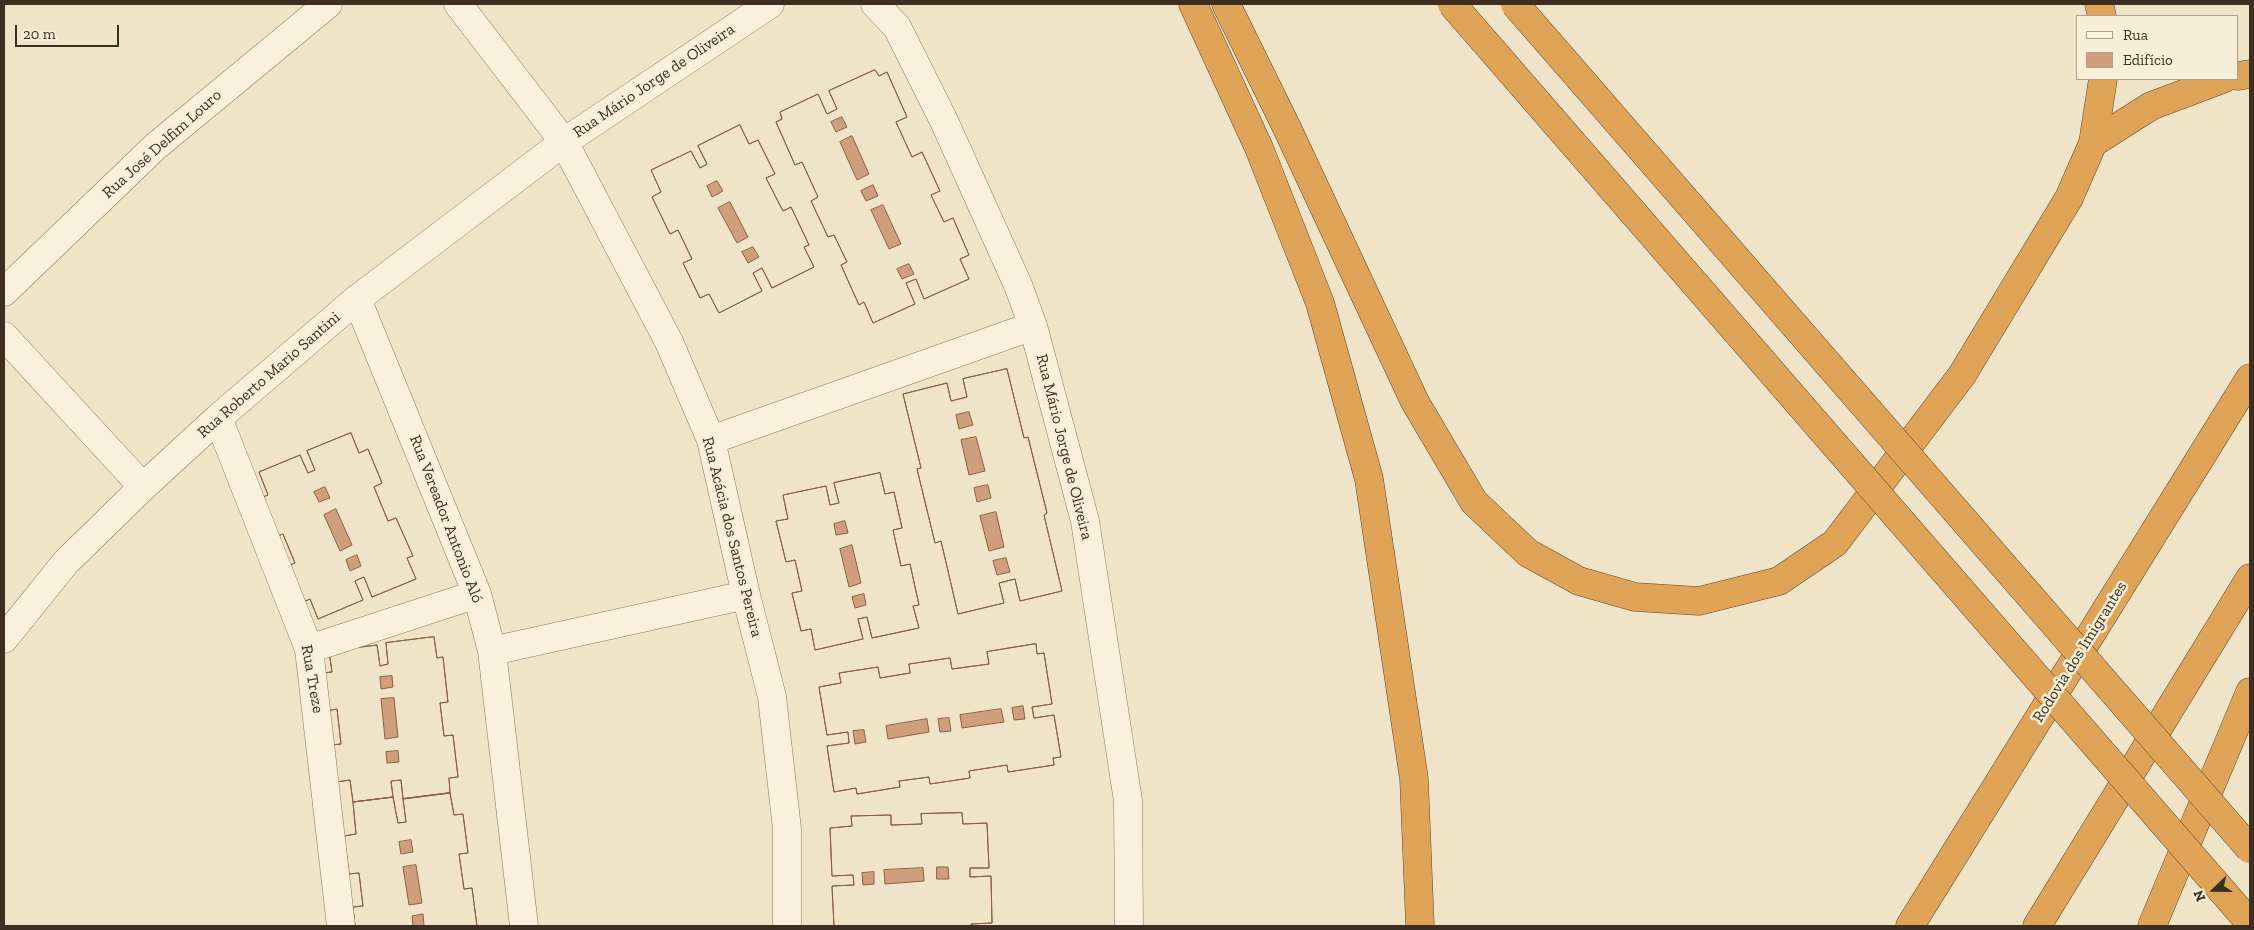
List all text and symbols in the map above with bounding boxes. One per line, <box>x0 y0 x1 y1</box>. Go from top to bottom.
scale bar <box>18 15 121 47</box>
legend <box>2076 15 2239 80</box>
street label: Rua Mário Jorge de Oliveira <box>569 20 739 142</box>
text: 20 m <box>23 25 56 43</box>
text: Rua <box>2123 26 2148 44</box>
text: Edifício <box>2123 51 2173 69</box>
street label: Rua José Delfim Louro <box>98 85 226 203</box>
street label: Rua Roberto Mario Santini <box>194 308 344 442</box>
street label: Rua Mário Jorge de Oliveira <box>1032 352 1096 542</box>
street label: Rua Vereador Antonio Aló <box>405 432 487 606</box>
street label: Rua Acácia dos Santos Pereira <box>698 435 766 639</box>
street label: Rodovia dos Imigrantes <box>2029 578 2131 726</box>
street label: Rua Treze <box>297 643 327 715</box>
north arrow <box>2189 865 2239 915</box>
text: N <box>2190 888 2210 904</box>

